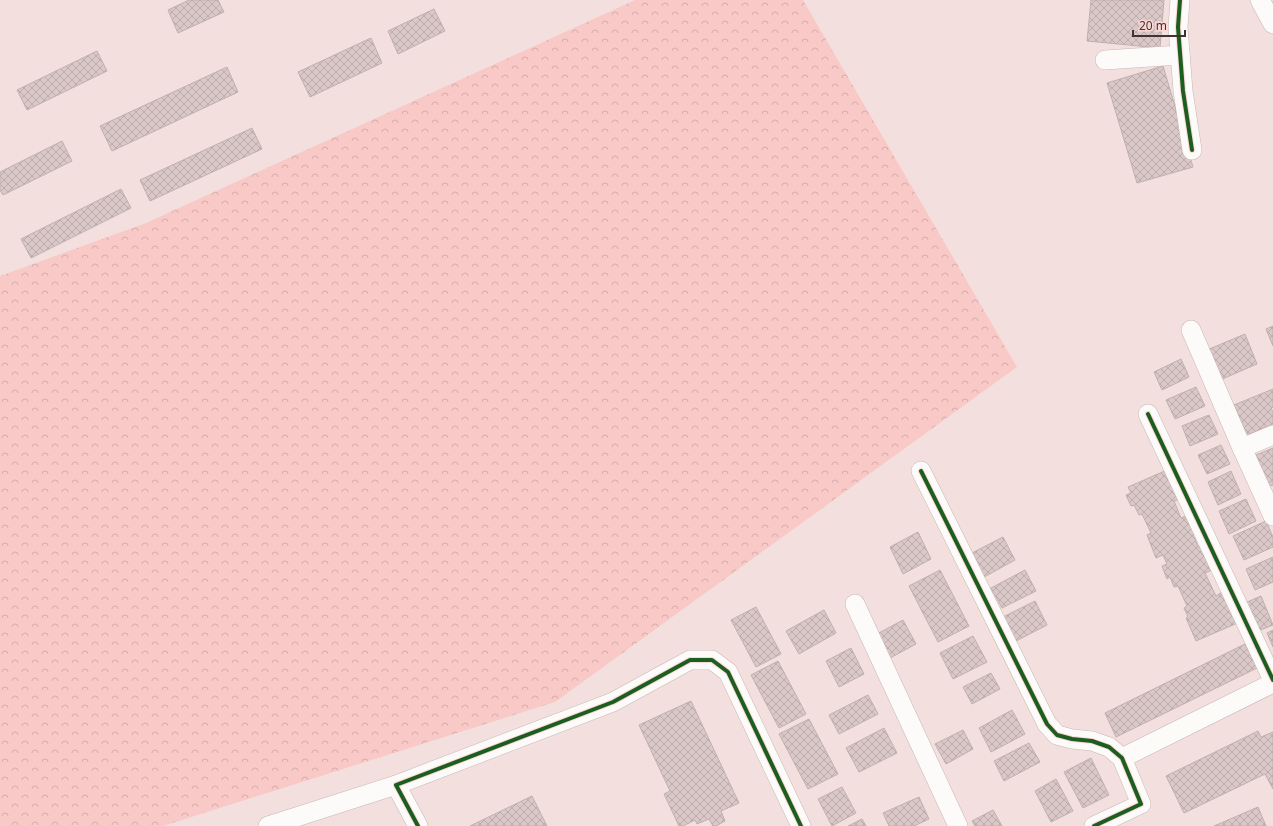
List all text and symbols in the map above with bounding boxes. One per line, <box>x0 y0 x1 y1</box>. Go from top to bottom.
scale bar <box>1133 12 1185 38</box>
text: 20 m <box>1139 17 1167 34</box>

